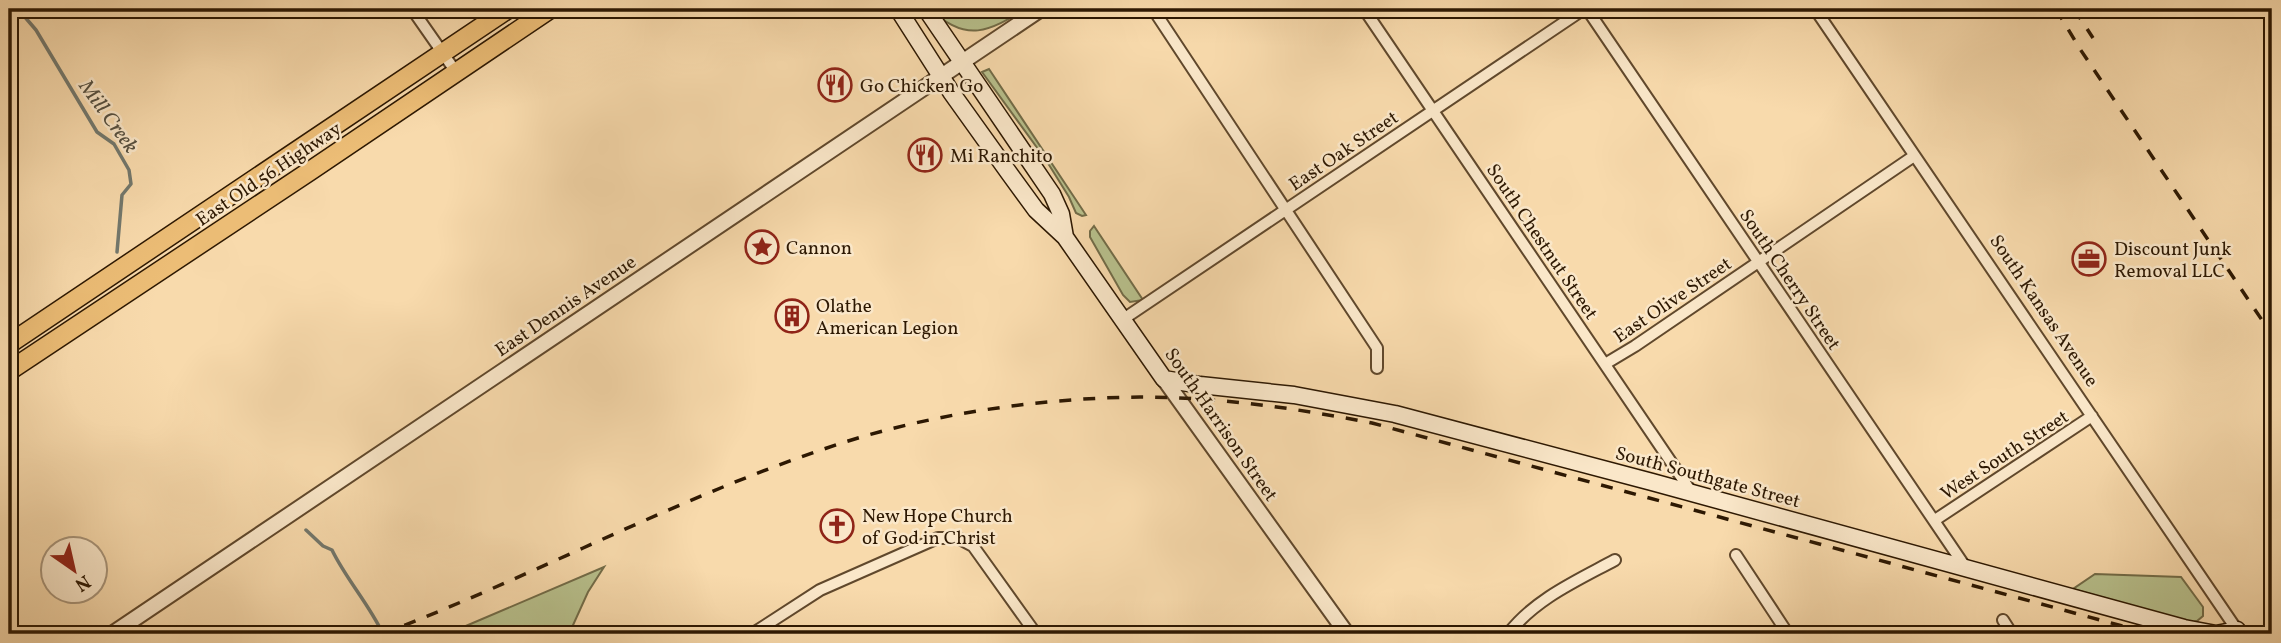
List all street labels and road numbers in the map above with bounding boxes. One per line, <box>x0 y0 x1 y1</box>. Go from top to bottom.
street label: East Oak Street <box>1284 105 1404 198</box>
street label: East Old 56 Highway <box>191 116 347 233</box>
street label: South Chestnut Street <box>1479 159 1603 326</box>
street label: South Cherry Street <box>1732 204 1846 356</box>
street label: South Kansas Avenue <box>1983 230 2104 392</box>
street label: East Dennis Avenue <box>491 250 642 364</box>
street label: East Olive Street <box>1609 251 1738 350</box>
street label: South Harrison Street <box>1158 343 1283 507</box>
street label: West South Street <box>1936 404 2075 507</box>
street label: South Southgate Street <box>1612 441 1803 515</box>

